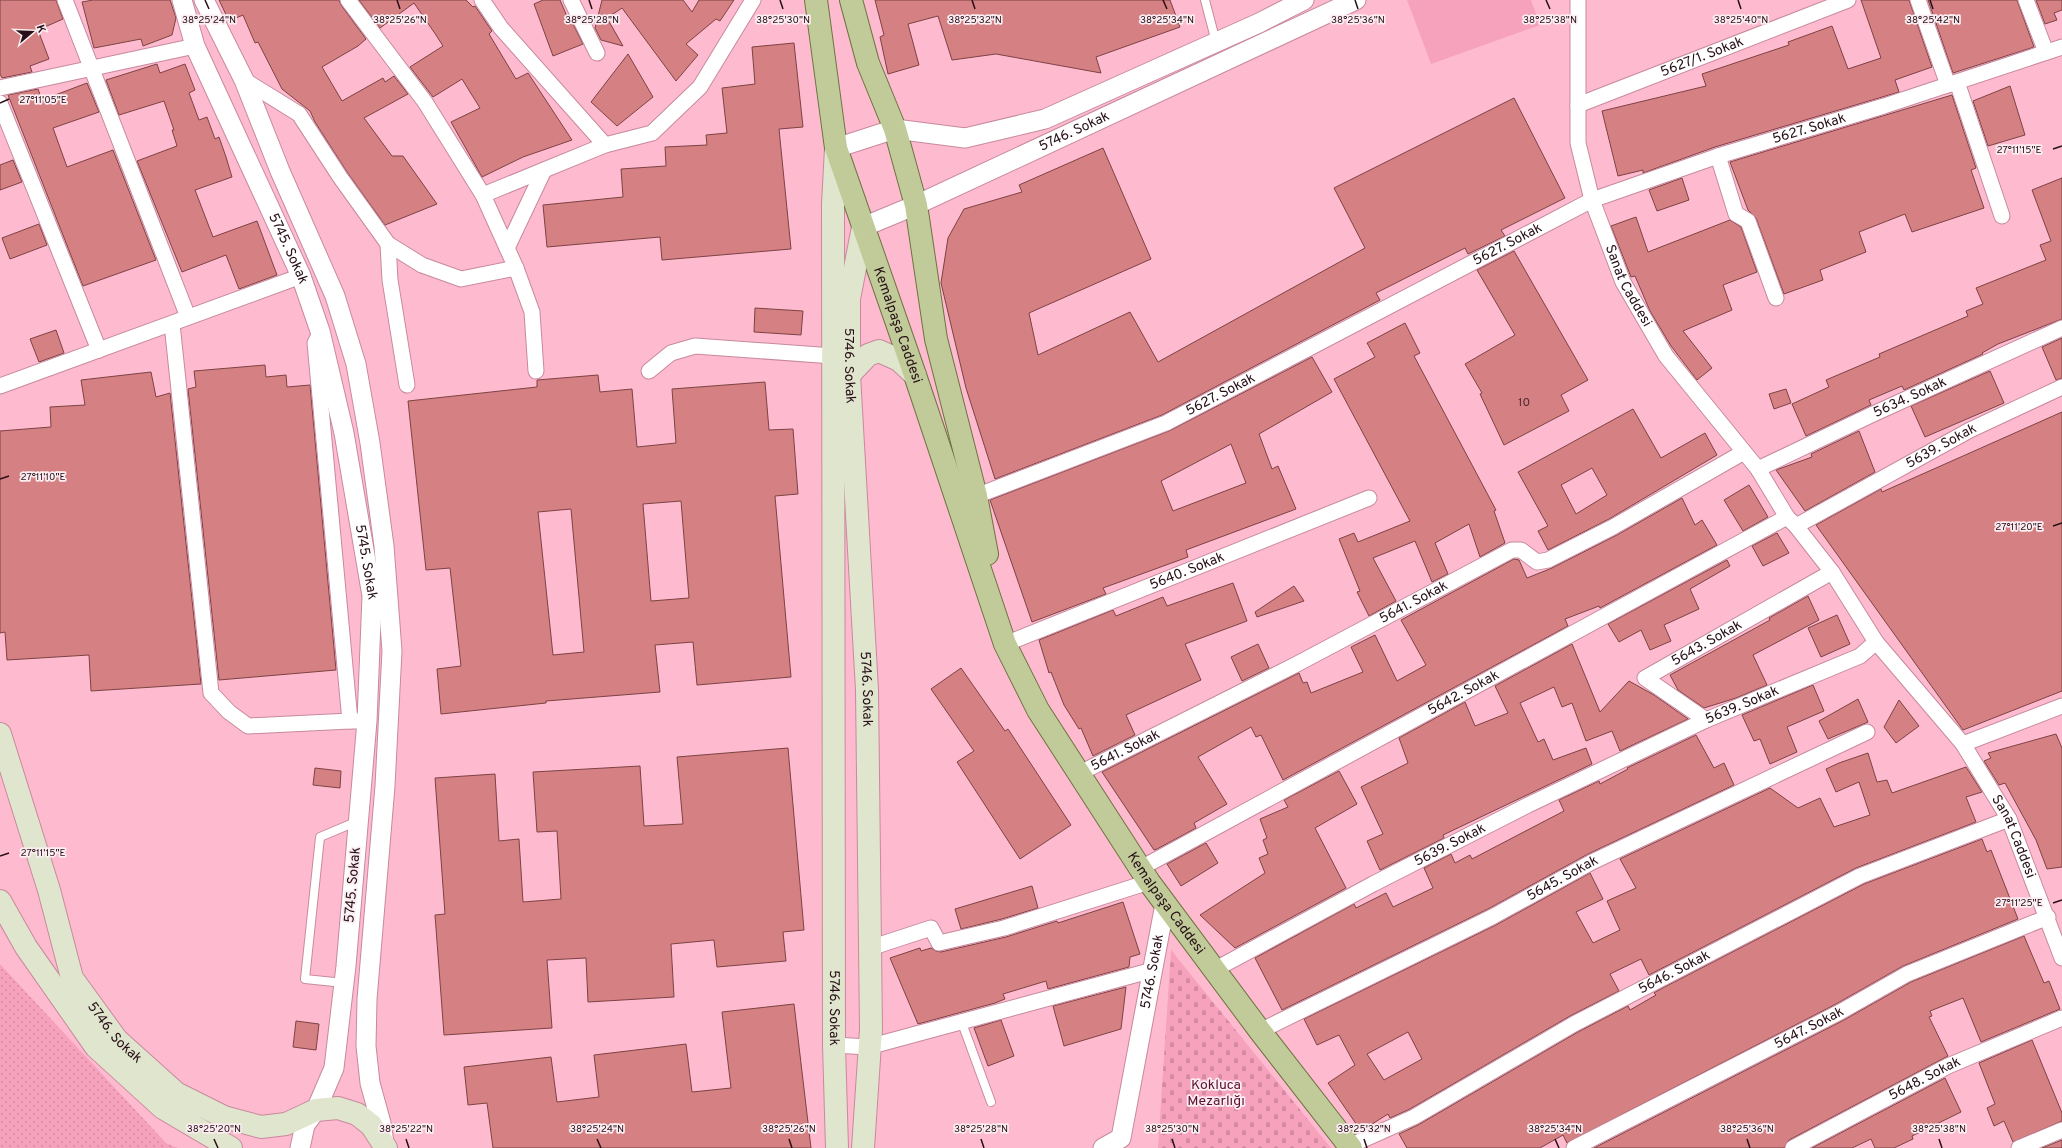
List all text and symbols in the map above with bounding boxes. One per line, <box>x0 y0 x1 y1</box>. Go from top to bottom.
north arrow <box>12 12 52 52</box>
text: 38°25'24"N <box>182 14 236 27</box>
text: 38°25'26"N <box>373 14 427 27</box>
text: 38°25'28"N <box>565 14 619 27</box>
text: 38°25'30"N <box>756 14 810 27</box>
text: 38°25'32"N <box>948 14 1002 27</box>
text: 38°25'34"N <box>1140 14 1194 27</box>
text: 38°25'36"N <box>1331 14 1385 27</box>
text: 38°25'38"N <box>1523 14 1577 27</box>
text: 38°25'40"N <box>1714 14 1768 27</box>
text: 38°25'42"N <box>1906 14 1960 27</box>
text: K <box>33 23 48 35</box>
street label: 5627/1. Sokak <box>1658 33 1746 81</box>
text: 27°11'05"E <box>19 94 67 107</box>
street label: 5746. Sokak <box>1036 108 1112 155</box>
street label: 5627. Sokak <box>1770 109 1848 148</box>
text: 27°11'15"E <box>1997 144 2041 157</box>
street label: 5745. Sokak <box>265 211 312 286</box>
street label: 5627. Sokak <box>1470 219 1545 269</box>
street label: Sanat Caddesi <box>1601 242 1656 330</box>
street label: Kemalpaşa Caddesi <box>870 265 926 386</box>
street label: 5746. Sokak <box>840 328 859 404</box>
street label: 5627. Sokak <box>1183 369 1258 420</box>
street label: 5634. Sokak <box>1871 373 1949 421</box>
house number: 10 <box>1518 395 1530 411</box>
street label: 5639. Sokak <box>1903 420 1979 472</box>
text: 27°11'10"E <box>20 471 66 484</box>
text: 27°11'20"E <box>1995 521 2043 534</box>
street label: 5745. Sokak <box>351 523 381 601</box>
street label: 5640. Sokak <box>1147 548 1227 594</box>
street label: 5641. Sokak <box>1376 577 1451 627</box>
street label: 5643. Sokak <box>1668 616 1745 670</box>
street label: 5746. Sokak <box>856 651 876 727</box>
street label: 5642. Sokak <box>1425 667 1502 719</box>
street label: 5639. Sokak <box>1703 682 1781 728</box>
street label: 5641. Sokak <box>1088 726 1163 775</box>
street label: Sanat Caddesi <box>1988 792 2039 881</box>
street label: 5639. Sokak <box>1411 820 1488 870</box>
street label: 5745. Sokak <box>341 846 365 924</box>
text: 27°11'15"E <box>21 847 65 860</box>
street label: Kemalpaşa Caddesi <box>1123 849 1209 958</box>
street label: 5645. Sokak <box>1524 852 1601 905</box>
text: 27°11'25"E <box>1995 897 2043 910</box>
street label: 5746. Sokak <box>1137 933 1168 1010</box>
street label: 5646. Sokak <box>1635 947 1713 998</box>
street label: 5746. Sokak <box>825 970 843 1046</box>
street label: 5746. Sokak <box>84 999 146 1067</box>
street label: 5647. Sokak <box>1771 1003 1847 1053</box>
street label: 5648. Sokak <box>1886 1053 1963 1104</box>
park label: Kokluca Mezarlığı <box>1187 1077 1245 1110</box>
text: 38°25'20"N <box>187 1123 241 1136</box>
text: 38°25'22"N <box>379 1123 433 1136</box>
text: 38°25'24"N <box>570 1123 624 1136</box>
text: 38°25'26"N <box>762 1123 816 1136</box>
text: 38°25'28"N <box>954 1123 1008 1136</box>
text: 38°25'30"N <box>1145 1123 1199 1136</box>
text: 38°25'32"N <box>1337 1123 1391 1136</box>
text: 38°25'34"N <box>1528 1123 1582 1136</box>
text: 38°25'36"N <box>1720 1123 1774 1136</box>
text: 38°25'38"N <box>1912 1123 1966 1136</box>

